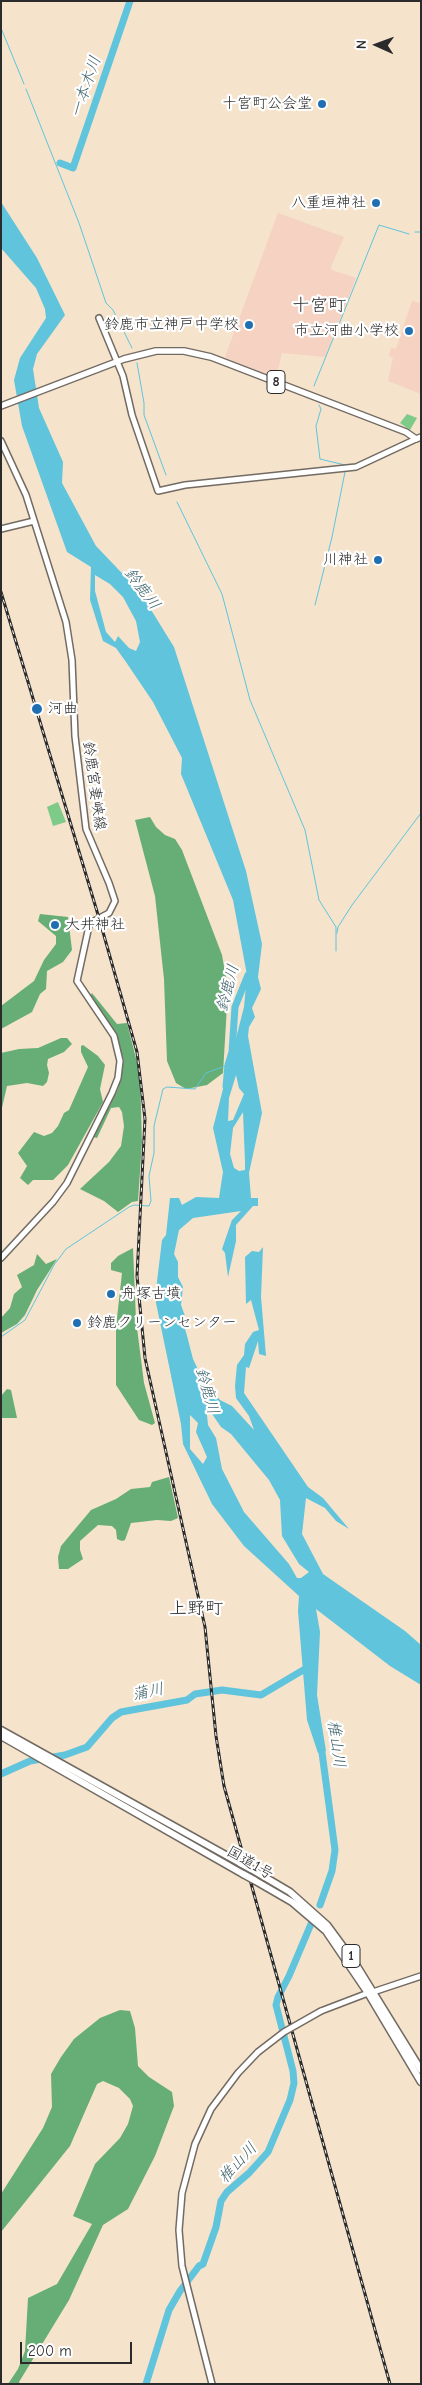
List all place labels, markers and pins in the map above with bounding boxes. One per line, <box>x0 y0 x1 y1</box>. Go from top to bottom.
place label: 十宮町公会堂 <box>222 95 312 113</box>
marker: 十宮町公会堂 <box>316 98 328 110</box>
place label: 八重垣神社 <box>291 194 366 212</box>
marker: 八重垣神社 <box>370 197 382 209</box>
place label: 鈴鹿市立神戸中学校 <box>104 316 239 334</box>
marker: 鈴鹿市立神戸中学校 <box>243 319 255 331</box>
place label: 市立河曲小学校 <box>294 322 399 340</box>
marker: 市立河曲小学校 <box>403 325 415 337</box>
place label: 川神社 <box>323 551 368 569</box>
marker: 川神社 <box>372 554 384 566</box>
place label: 河曲 <box>48 700 78 718</box>
marker: 河曲 <box>30 702 44 716</box>
place label: 大井神社 <box>65 916 125 934</box>
marker: 大井神社 <box>49 919 61 931</box>
place label: 舟塚古墳 <box>121 1285 181 1303</box>
marker: 舟塚古墳 <box>105 1288 117 1300</box>
place label: 鈴鹿クリーンセンター <box>87 1314 237 1332</box>
marker: 鈴鹿クリーンセンター <box>71 1317 83 1329</box>

